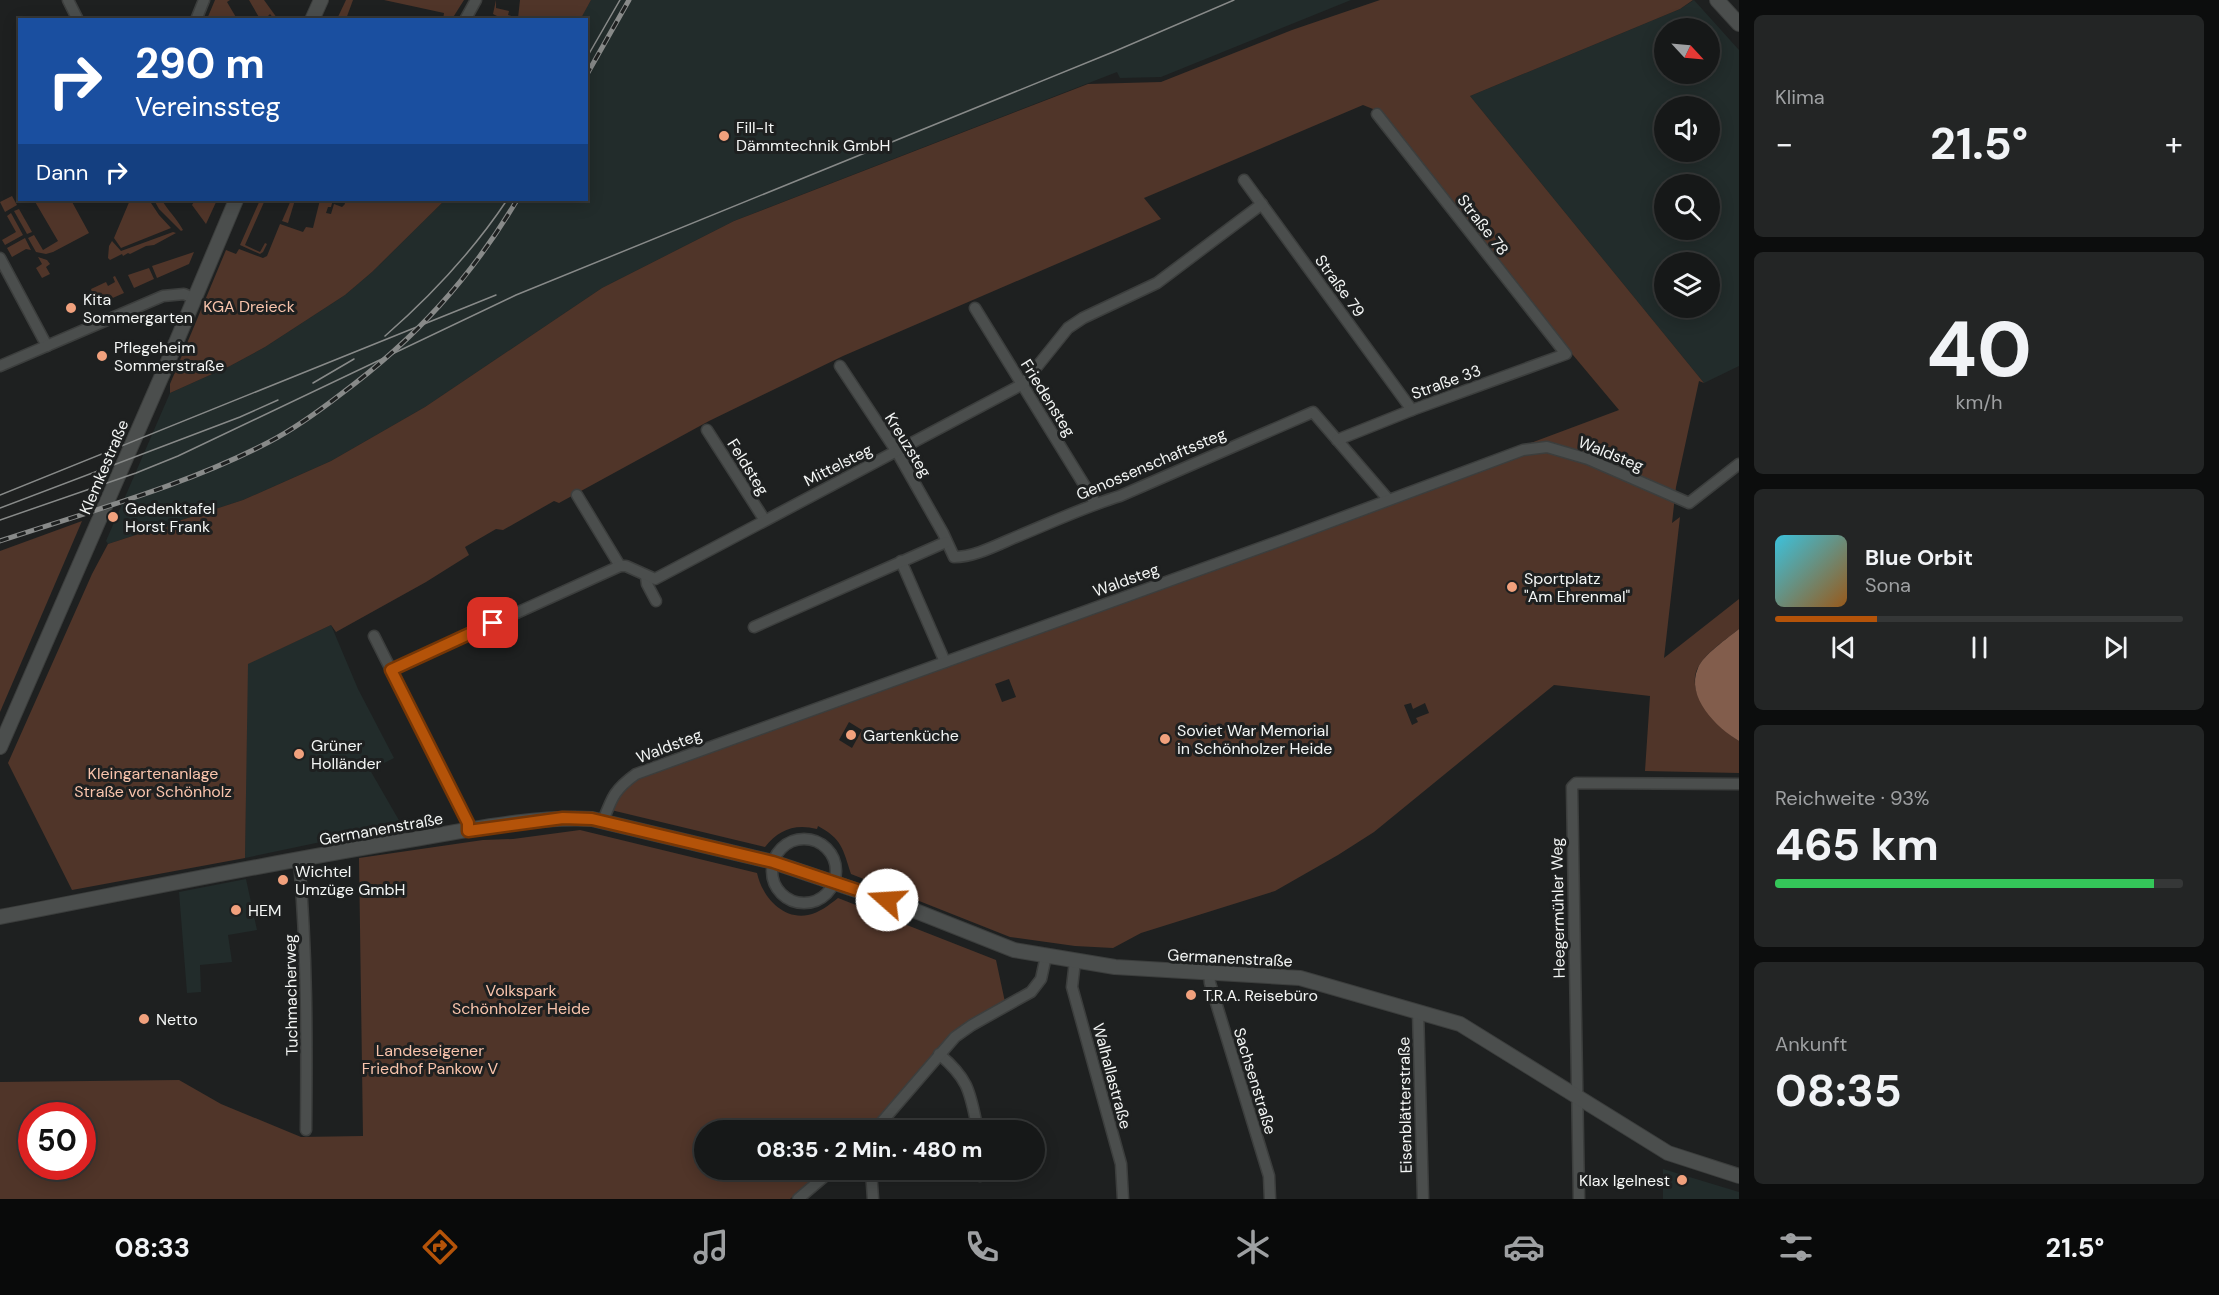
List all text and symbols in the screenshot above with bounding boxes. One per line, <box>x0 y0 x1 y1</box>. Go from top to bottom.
north arrow <box>1654 18 1720 84</box>
map controls <box>1654 18 1720 318</box>
text: 290 m <box>135 36 265 91</box>
icon: right <box>36 42 114 120</box>
text: Klima <box>1775 84 1825 110</box>
text: Vereinssteg <box>135 89 280 124</box>
button: sound <box>1654 96 1720 162</box>
text: 21.5° <box>1930 114 2028 173</box>
place label: Fill-It Dämmtechnik GmbH <box>736 117 890 156</box>
text: − <box>1775 122 1793 165</box>
text: + <box>2165 122 2183 165</box>
marker: Fill-It Dämmtechnik GmbH <box>717 129 731 143</box>
icon: right <box>100 156 133 189</box>
text: Dann <box>36 158 88 187</box>
button: search <box>1654 174 1720 240</box>
street label: Straße 78 <box>1453 190 1513 260</box>
street label: Straße 79 <box>1310 251 1370 321</box>
button: layers <box>1654 252 1720 318</box>
place label: Kita Sommergarten <box>83 289 193 328</box>
park label: KGA Dreieck <box>203 296 295 317</box>
text: 40 <box>1926 299 2032 400</box>
marker: Kita Sommergarten <box>64 301 78 315</box>
place label: Pflegeheim Sommerstraße <box>114 337 224 376</box>
marker: Pflegeheim Sommerstraße <box>95 349 109 363</box>
street label: Friedensteg <box>1016 355 1080 441</box>
street label: Straße 33 <box>1408 360 1484 404</box>
text: km/h <box>1955 389 2003 415</box>
street label: Kreuzsteg <box>880 409 936 481</box>
street label: Klemkestraße <box>75 416 133 518</box>
street label: Genossenschaftssteg <box>1073 423 1229 505</box>
street label: Waldsteg <box>1575 431 1647 477</box>
street label: Feldsteg <box>723 435 774 499</box>
street label: Mittelsteg <box>800 439 876 491</box>
place label: Gedenktafel Horst Frank <box>125 498 215 537</box>
marker: Gedenktafel Horst Frank <box>106 510 120 524</box>
text: Blue Orbit <box>1865 543 1973 572</box>
street label: Waldsteg <box>1090 558 1162 602</box>
place label: Sportplatz "Am Ehrenmal" <box>1524 568 1630 607</box>
text: Sona <box>1865 572 1911 598</box>
marker: Sportplatz "Am Ehrenmal" <box>1505 580 1519 594</box>
pin <box>467 597 518 648</box>
icon: arrive <box>476 606 509 639</box>
icon: previous <box>1827 631 1860 664</box>
icon: pause <box>1963 631 1996 664</box>
icon: next <box>2099 631 2132 664</box>
place label: Soviet War Memorial in Schönholzer Heide <box>1177 720 1332 759</box>
street label: Waldsteg <box>633 724 705 768</box>
place label: Gartenküche <box>863 725 959 746</box>
marker: Gartenküche <box>844 728 858 742</box>
marker: Soviet War Memorial in Schönholzer Heide <box>1158 732 1172 746</box>
place label: Grüner Holländer <box>311 735 382 774</box>
marker: Grüner Holländer <box>292 747 306 761</box>
park label: Kleingartenanlage Straße vor Schönholz <box>74 763 232 802</box>
text: Reichweite · 93% <box>1775 785 1929 811</box>
street label: Germanenstraße <box>317 808 445 850</box>
text: 465 km <box>1775 815 1939 874</box>
street label: Heegermühler Weg <box>1546 837 1570 979</box>
place label: Wichtel Umzüge GmbH <box>295 861 405 900</box>
position arrow <box>855 868 919 932</box>
marker: Wichtel Umzüge GmbH <box>276 873 290 887</box>
place label: HEM <box>248 900 281 921</box>
marker: HEM <box>229 903 243 917</box>
street label: Tuchmacherweg <box>279 934 303 1056</box>
street label: Germanenstraße <box>1167 944 1293 972</box>
park label: Volkspark Schönholzer Heide <box>452 980 590 1019</box>
place label: T.R.A. Reisebüro <box>1203 985 1318 1006</box>
marker: T.R.A. Reisebüro <box>1184 988 1198 1002</box>
place label: Netto <box>156 1009 198 1030</box>
marker: Netto <box>137 1012 151 1026</box>
street label: Walhallastraße <box>1088 1021 1136 1131</box>
street label: Sachsenstraße <box>1229 1025 1281 1137</box>
text: Ankunft <box>1775 1031 1847 1057</box>
street label: Eisenblätterstraße <box>1393 1037 1417 1173</box>
park label: Landeseigener Friedhof Pankow V <box>362 1040 499 1079</box>
text: 08:35 <box>1775 1061 1902 1120</box>
speed limit sign: 50 <box>18 1102 96 1180</box>
text: 08:35 · 2 Min. · 480 m <box>757 1135 982 1164</box>
place label: Klax Igelnest <box>1579 1170 1670 1191</box>
marker: Klax Igelnest <box>1675 1173 1689 1187</box>
icon: directions <box>419 1226 461 1268</box>
icon: music <box>690 1226 732 1268</box>
icon: phone <box>961 1226 1003 1268</box>
icon: climate <box>1232 1226 1274 1268</box>
icon: car <box>1503 1226 1545 1268</box>
icon: filters <box>1775 1226 1817 1268</box>
text: 08:33 <box>115 1230 190 1265</box>
text: 21.5° <box>2046 1230 2104 1265</box>

